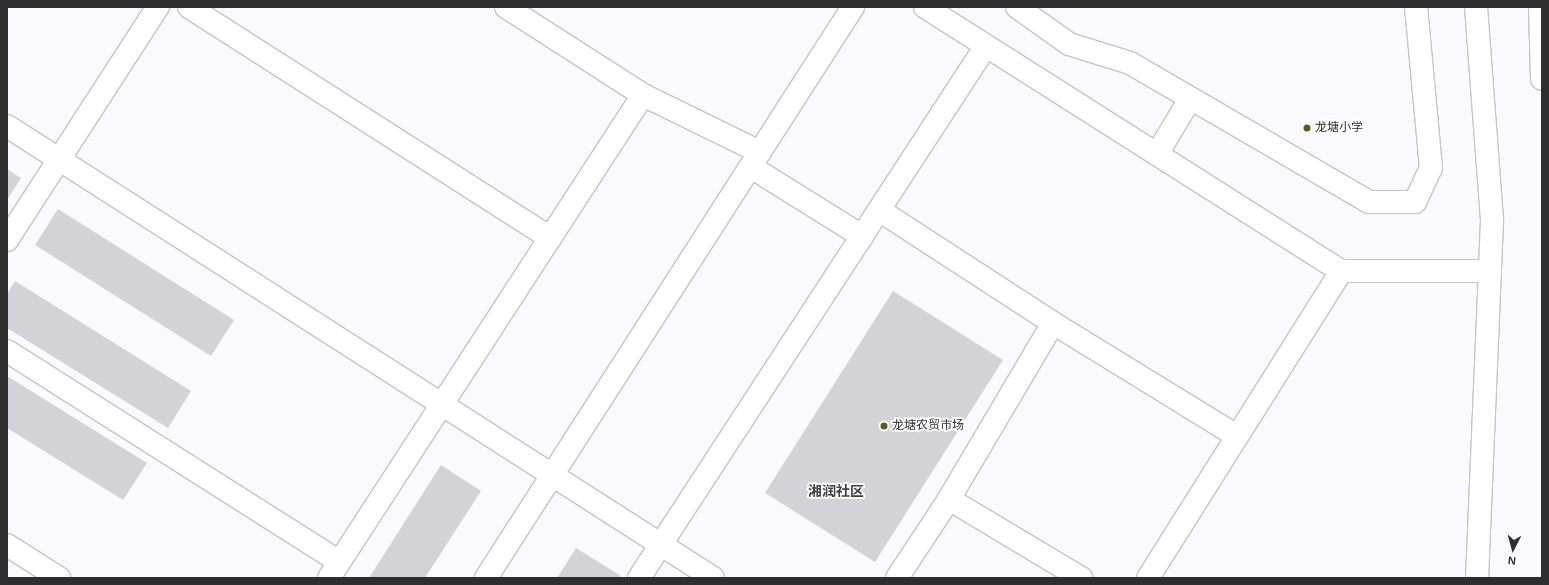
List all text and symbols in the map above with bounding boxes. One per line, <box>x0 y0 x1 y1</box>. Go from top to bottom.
place label: 龙塘小学 <box>1315 121 1363 135</box>
marker: 龙塘小学 <box>1302 123 1312 133</box>
place label: 龙塘农贸市场 <box>892 419 964 433</box>
marker: 龙塘农贸市场 <box>879 421 889 431</box>
district label: 湘润社区 <box>808 483 864 499</box>
north arrow <box>1493 529 1533 569</box>
text: N <box>1507 555 1516 567</box>

